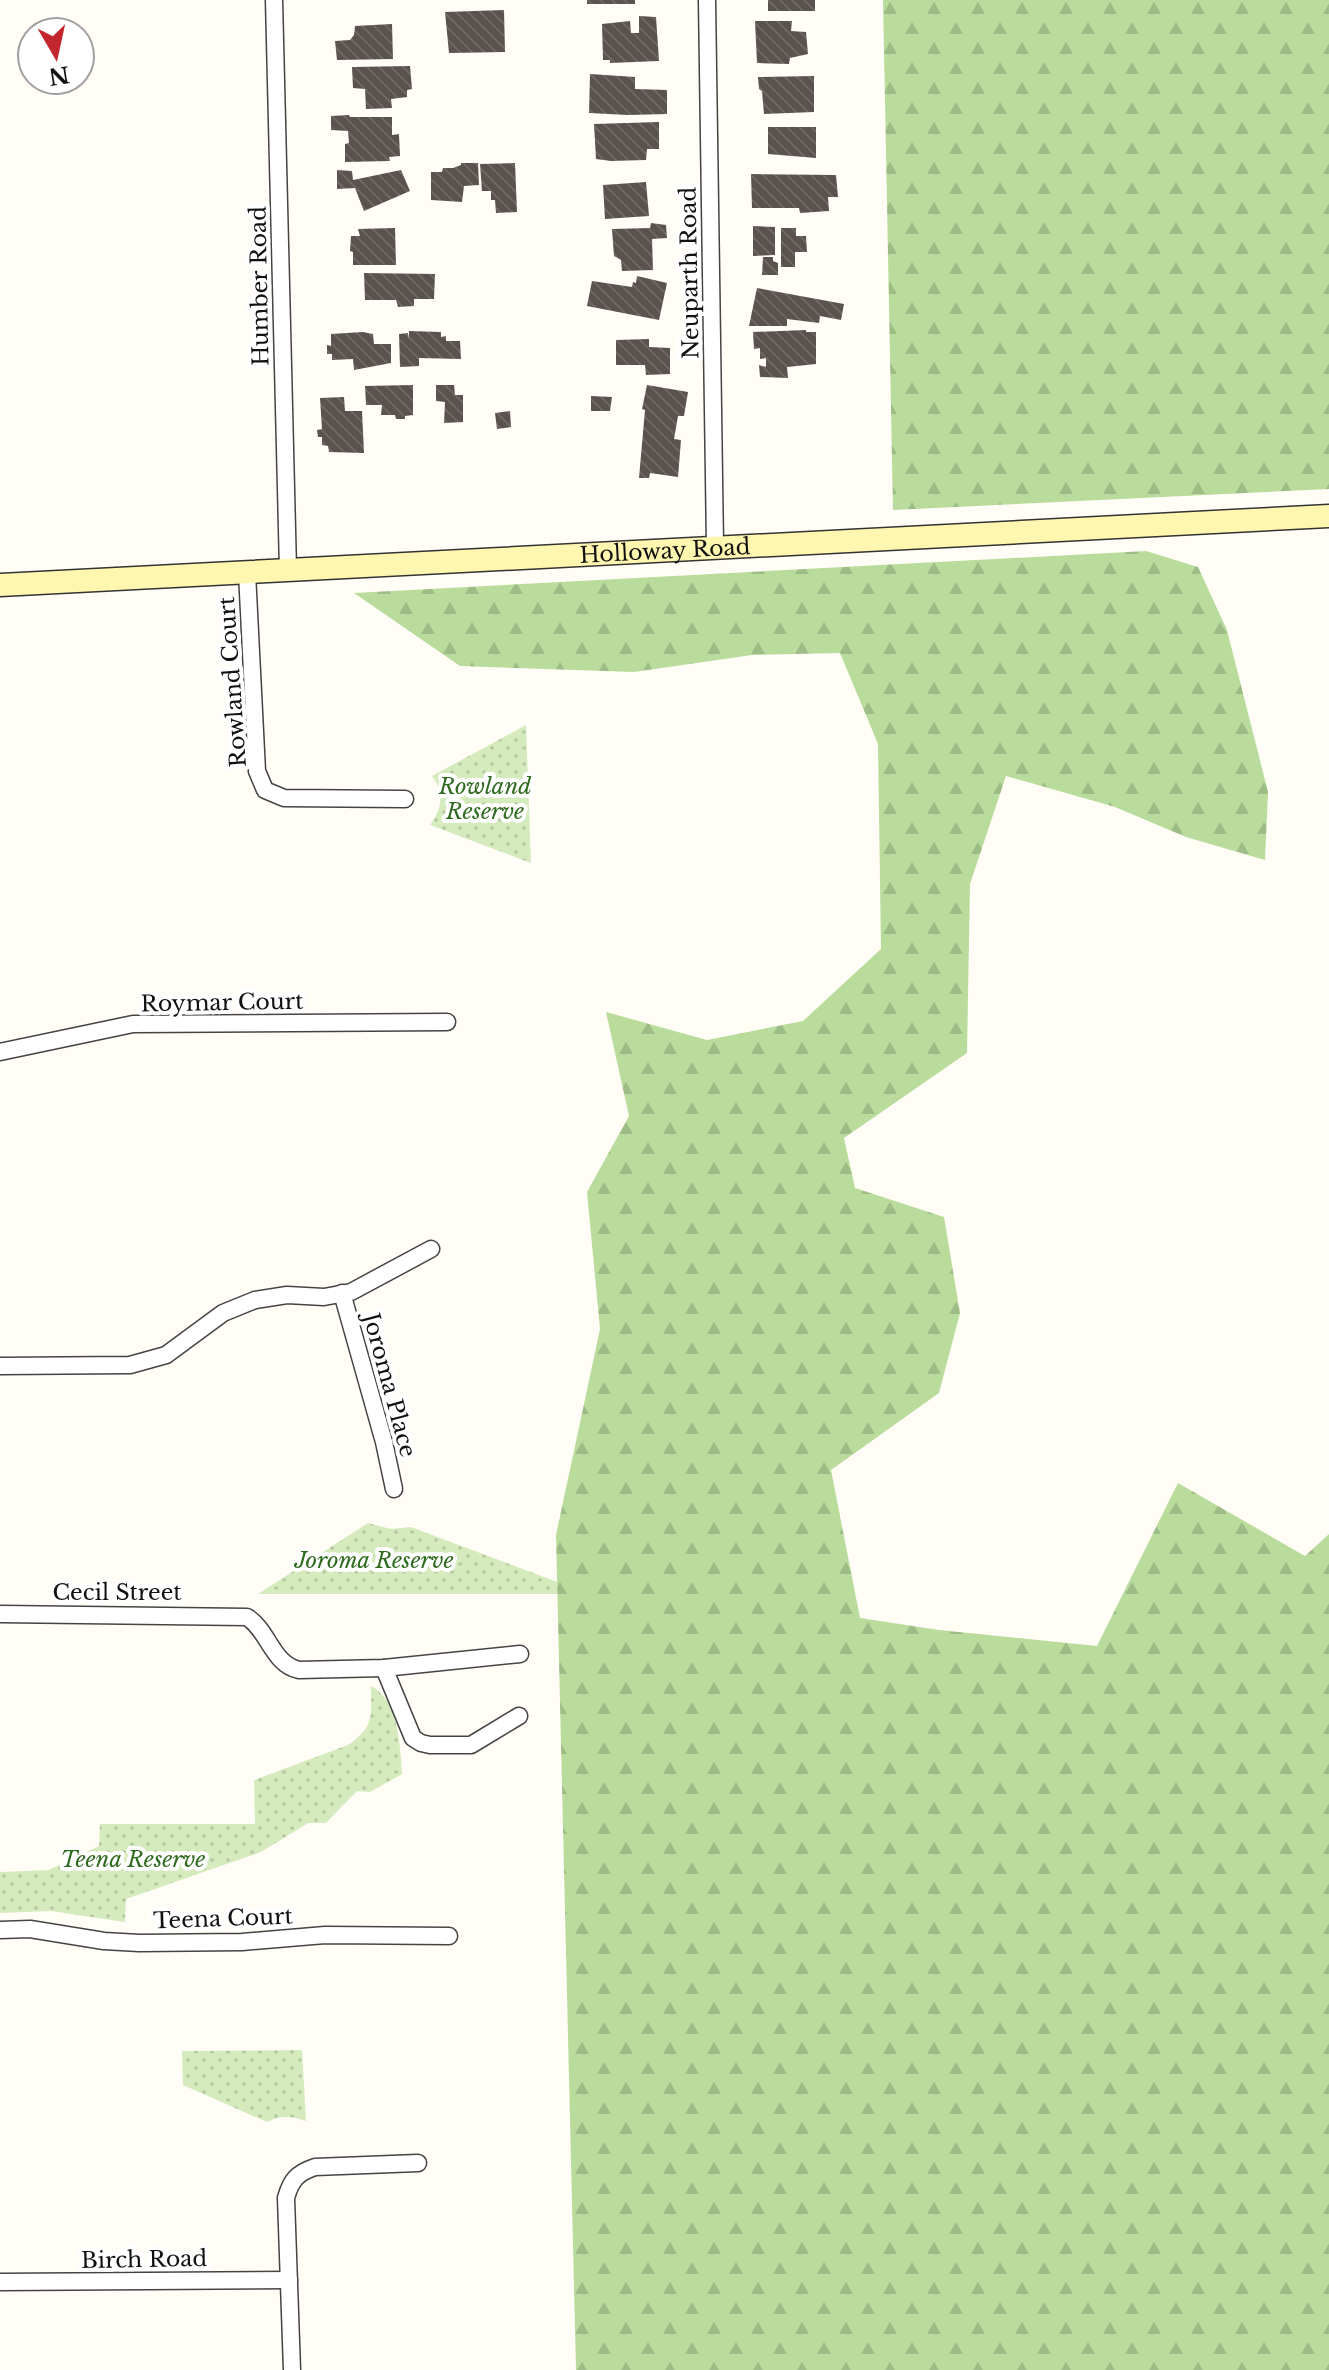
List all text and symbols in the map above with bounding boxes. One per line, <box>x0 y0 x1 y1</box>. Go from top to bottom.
north arrow <box>16 16 96 96</box>
text: N <box>46 60 71 90</box>
street label: Neuparth Road <box>674 186 705 359</box>
street label: Humber Road <box>245 206 274 366</box>
street label: Holloway Road <box>579 533 751 569</box>
street label: Rowland Court <box>213 595 252 768</box>
park label: Rowland Reserve <box>438 773 532 825</box>
street label: Roymar Court <box>140 988 304 1017</box>
street label: Joroma Place <box>357 1307 422 1460</box>
park label: Joroma Reserve <box>293 1547 454 1574</box>
street label: Cecil Street <box>52 1579 182 1606</box>
park label: Teena Reserve <box>61 1846 205 1873</box>
street label: Teena Court <box>153 1903 294 1934</box>
street label: Birch Road <box>81 2245 208 2274</box>

